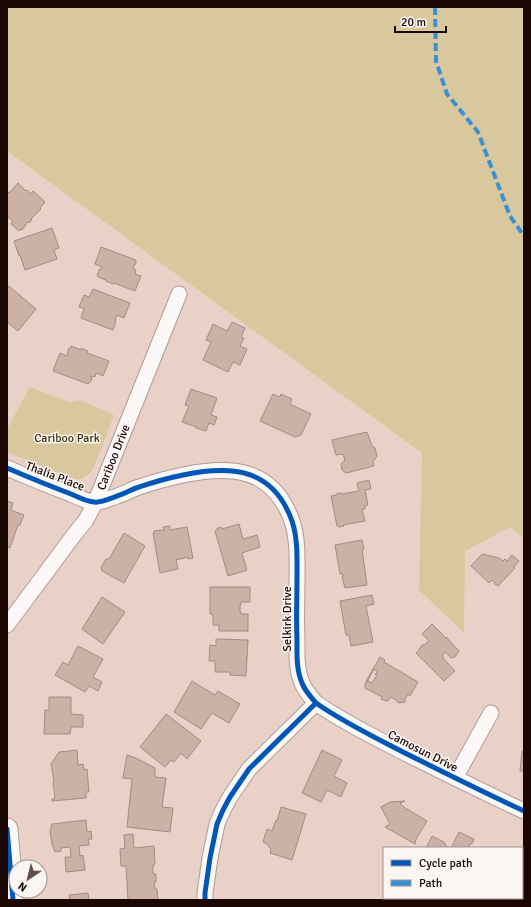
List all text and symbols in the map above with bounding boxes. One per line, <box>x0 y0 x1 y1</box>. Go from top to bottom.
scale bar <box>395 8 446 34</box>
text: 20 m <box>401 15 426 30</box>
street label: Cariboo Drive <box>94 422 134 492</box>
park label: Cariboo Park <box>34 431 100 446</box>
street label: Thalia Place <box>23 458 86 495</box>
street label: Selkirk Drive <box>280 586 295 652</box>
street label: Camosun Drive <box>385 727 460 776</box>
legend <box>383 847 523 899</box>
text: Cycle path <box>419 856 472 871</box>
north arrow <box>8 859 48 899</box>
text: Path <box>419 876 442 891</box>
text: N <box>16 879 29 894</box>

